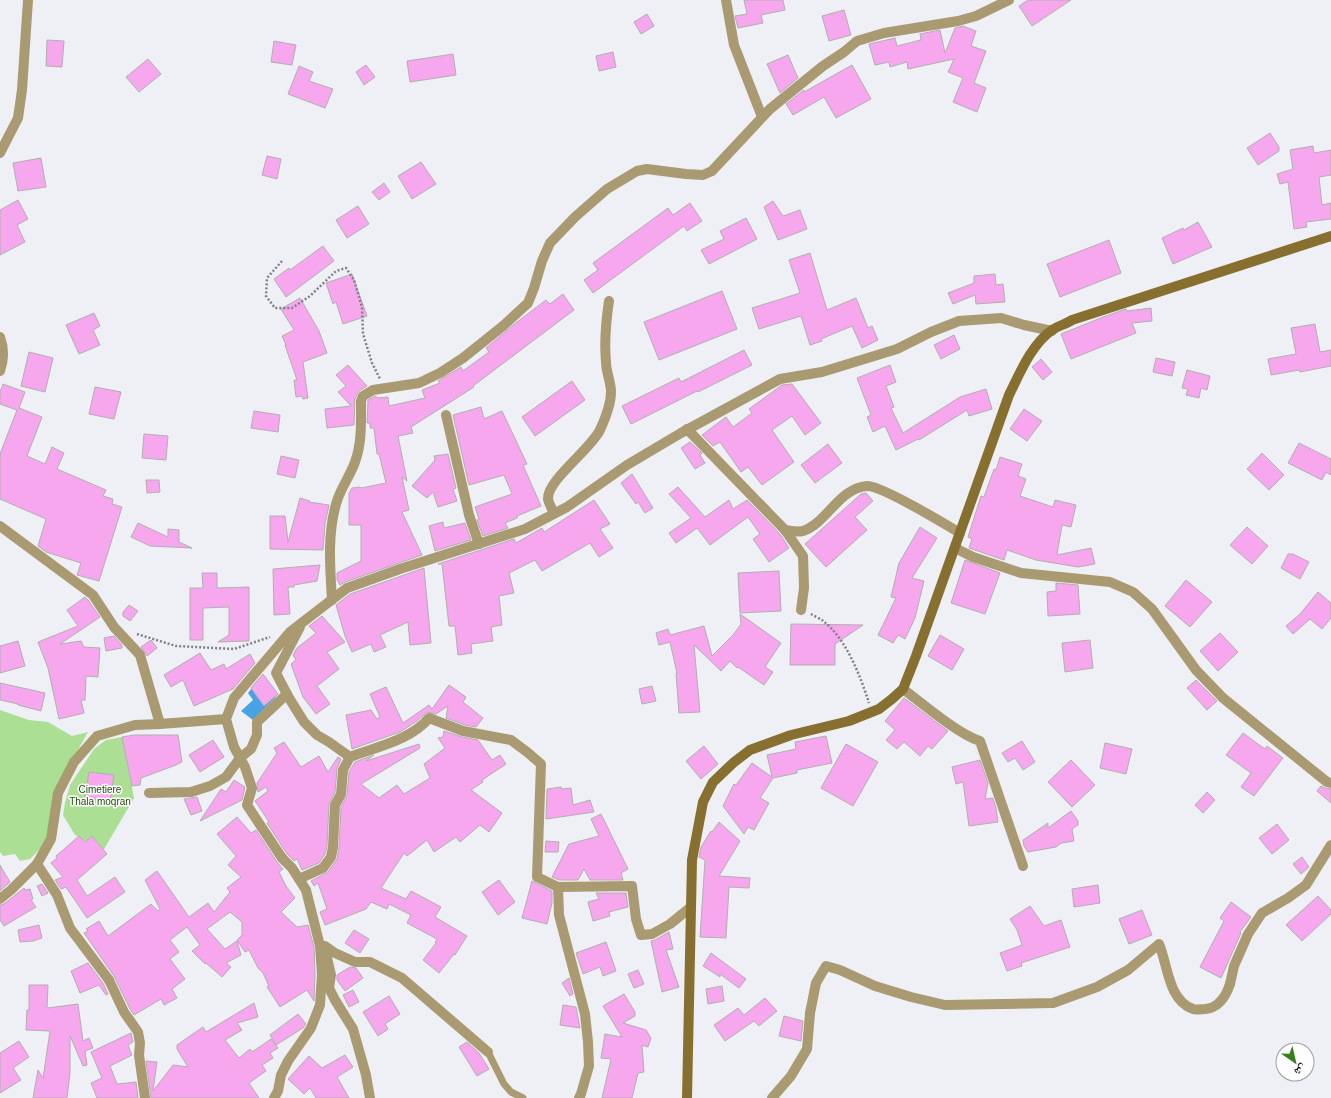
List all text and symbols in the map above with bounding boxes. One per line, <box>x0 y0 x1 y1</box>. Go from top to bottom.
park label: Cimetiere Thala moqran <box>69 784 131 807</box>
north arrow <box>1275 1042 1315 1082</box>
text: ش <box>1291 1060 1309 1079</box>

